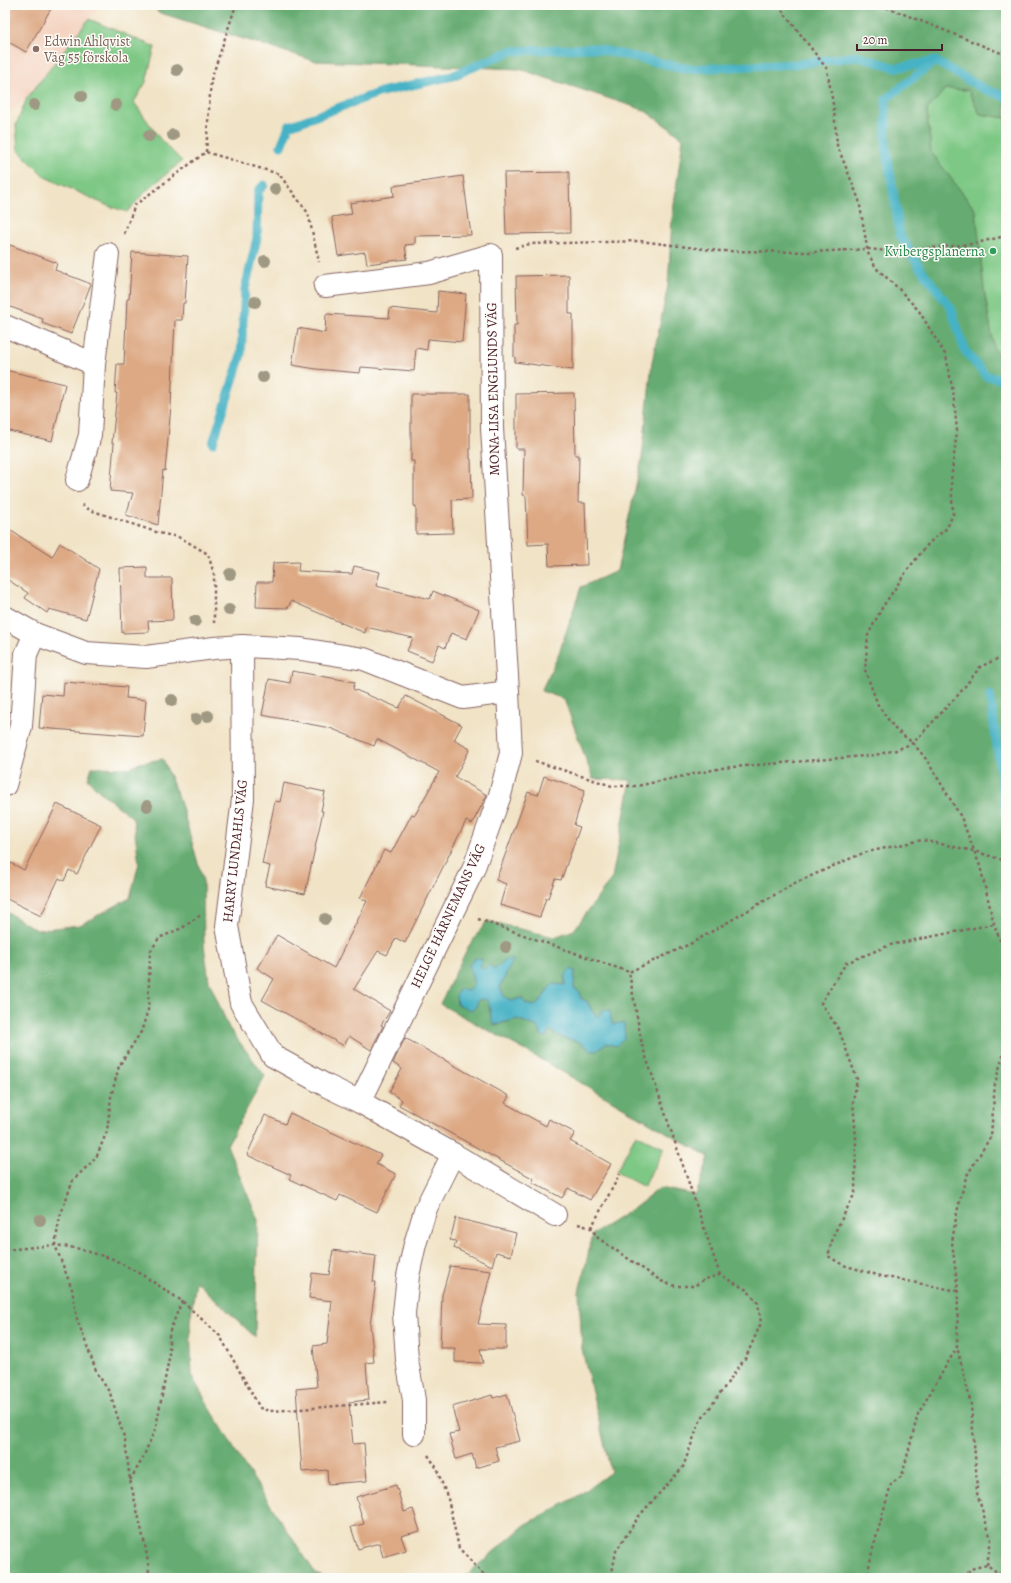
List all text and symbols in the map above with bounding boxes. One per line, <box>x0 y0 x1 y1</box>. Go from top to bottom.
scale bar <box>857 26 942 52</box>
place label: Edwin Ahlqvist Väg 55 förskola <box>43 32 131 67</box>
text: 20 m <box>863 32 887 48</box>
marker: Edwin Ahlqvist Väg 55 förskola <box>31 44 41 54</box>
place label: Kvibergsplanerna <box>884 242 985 261</box>
marker: Kvibergsplanerna <box>988 246 998 256</box>
street label: MONA-LISA ENGLUNDS VÄG <box>482 302 504 476</box>
street label: HARRY LUNDAHLS VÄG <box>218 779 252 923</box>
street label: HELGE HÄRNEMANS VÄG <box>406 841 490 991</box>

